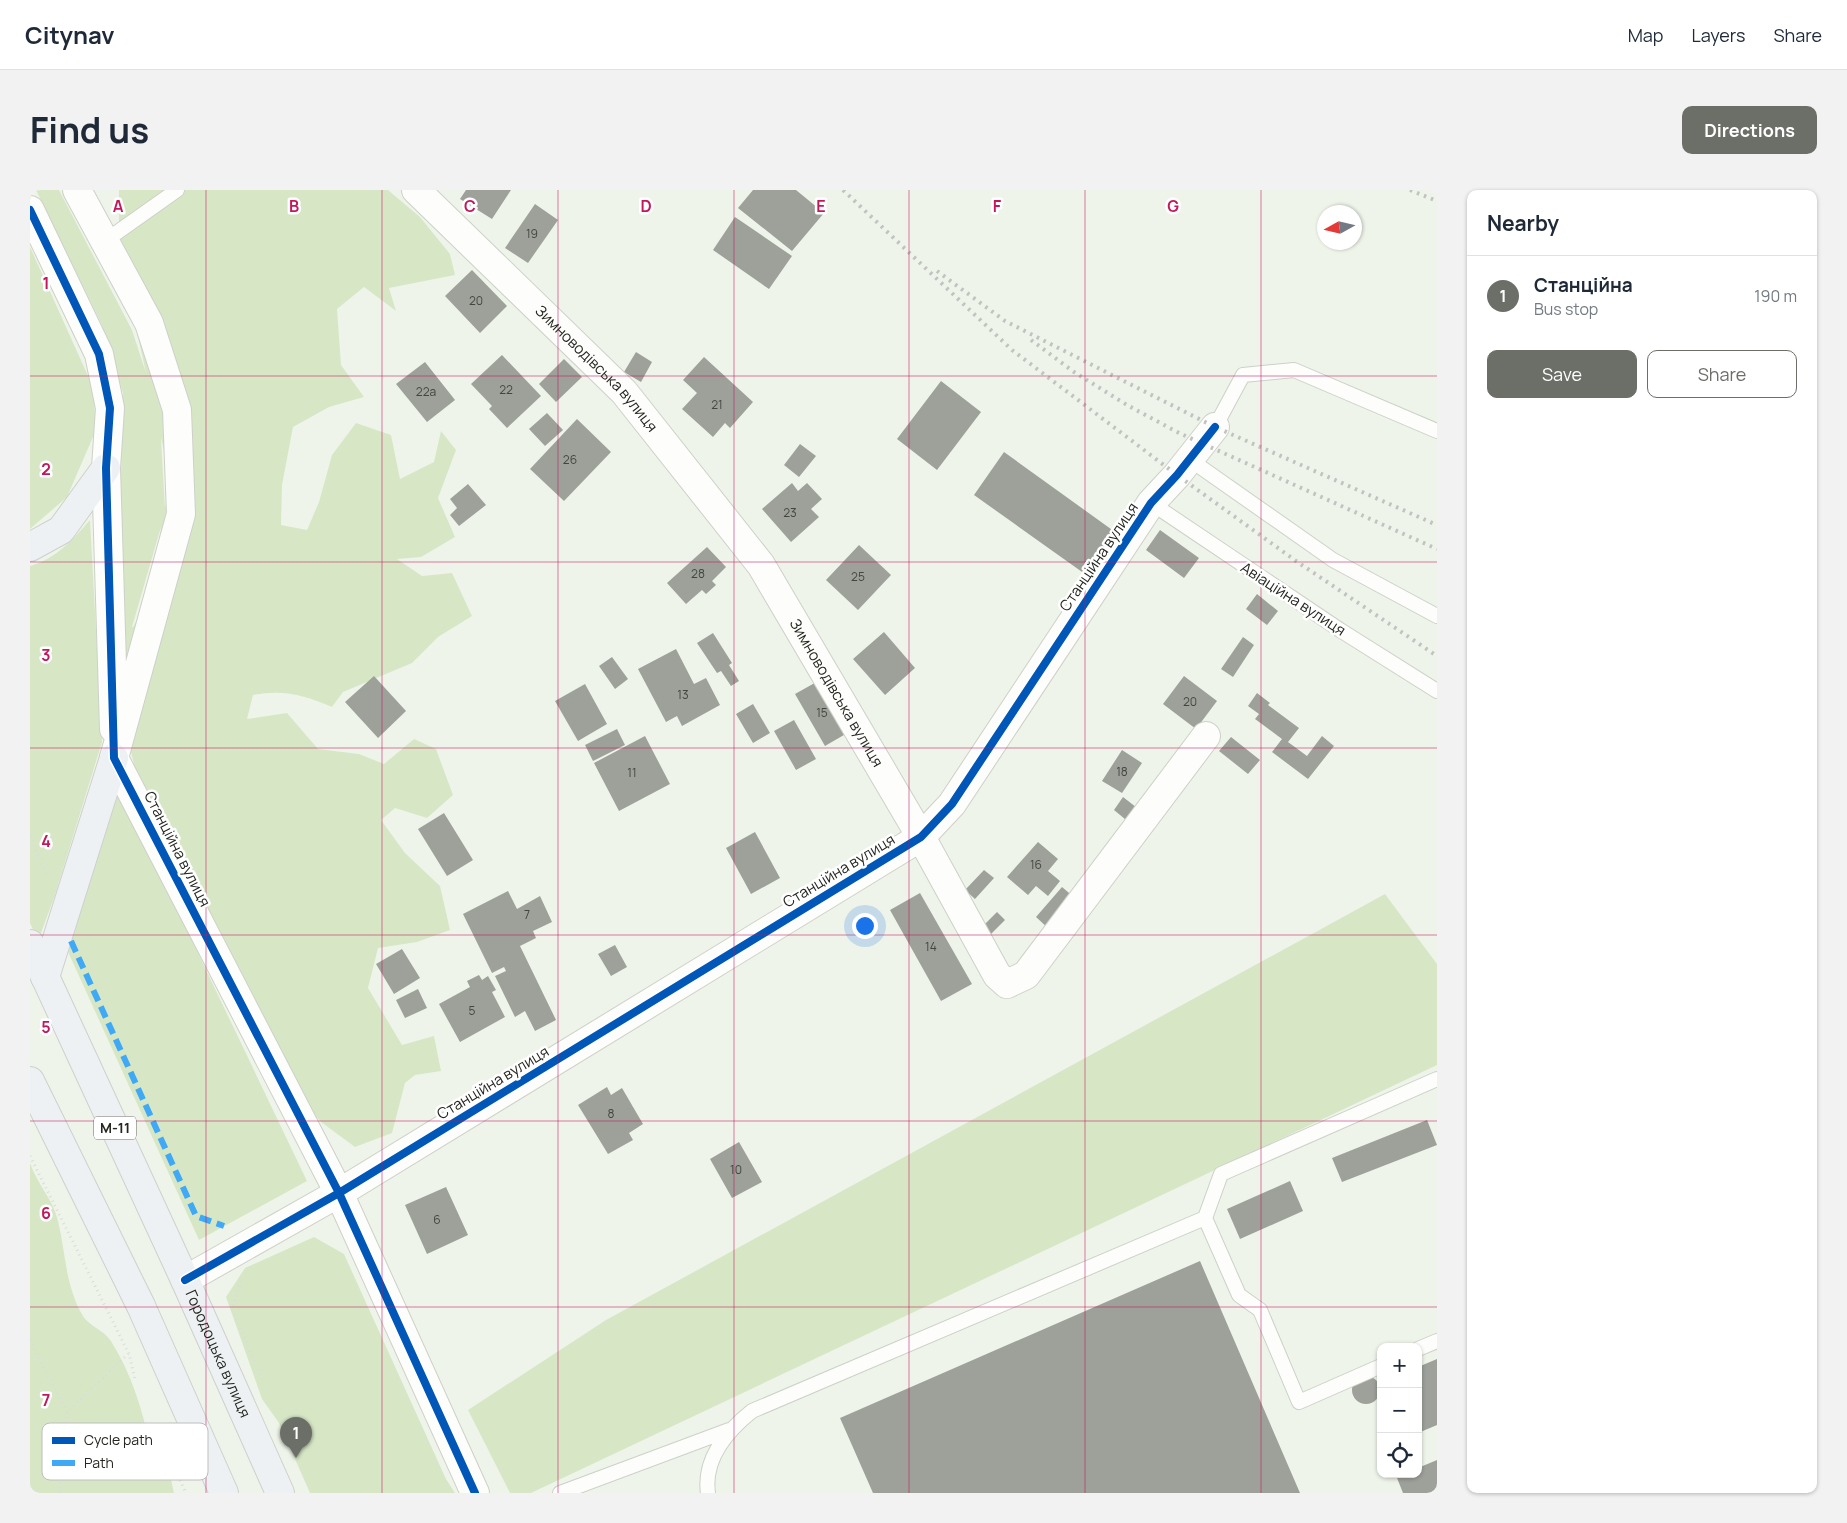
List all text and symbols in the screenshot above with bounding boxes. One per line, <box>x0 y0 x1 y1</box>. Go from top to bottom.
text: Citynav <box>25 18 115 51</box>
text: Map <box>1628 23 1663 47</box>
text: Layers <box>1691 23 1745 47</box>
text: Share <box>1773 23 1822 47</box>
text: Find us <box>30 106 149 154</box>
button: Directions <box>1682 106 1817 154</box>
text: A <box>113 195 124 217</box>
text: B <box>289 195 299 217</box>
text: C <box>464 195 476 217</box>
text: D <box>640 195 652 217</box>
text: E <box>816 195 826 217</box>
text: F <box>993 195 1002 217</box>
text: G <box>1167 195 1179 217</box>
north arrow <box>1317 205 1362 250</box>
text: Nearby <box>1487 209 1559 237</box>
house number: 19 <box>526 225 538 242</box>
text: 1 <box>42 272 50 294</box>
text: Станційна <box>1534 272 1633 298</box>
text: 1 <box>1499 285 1507 307</box>
text: 190 m <box>1754 285 1797 307</box>
house number: 20 <box>469 292 483 309</box>
text: Bus stop <box>1534 298 1598 320</box>
street label: Зимноводівська вулиця <box>531 300 663 436</box>
button: Save <box>1487 350 1637 398</box>
button: Share <box>1647 350 1797 398</box>
house number: 22 <box>499 381 513 398</box>
house number: 22а <box>416 383 436 400</box>
house number: 21 <box>711 396 723 413</box>
house number: 26 <box>563 451 577 468</box>
text: 2 <box>41 458 51 480</box>
street label: Станційна вулиця <box>1054 498 1143 615</box>
house number: 23 <box>783 504 797 521</box>
street label: Авіаційна вулиця <box>1237 557 1350 640</box>
house number: 28 <box>691 565 705 582</box>
house number: 25 <box>851 568 865 585</box>
street label: Зимноводівська вулиця <box>785 615 888 771</box>
text: 3 <box>41 644 51 666</box>
house number: 13 <box>677 686 689 703</box>
house number: 20 <box>1183 693 1197 710</box>
house number: 15 <box>816 704 828 721</box>
house number: 18 <box>1116 763 1128 780</box>
house number: 11 <box>627 764 637 781</box>
street label: Станційна вулиця <box>139 787 216 910</box>
street label: Станційна вулиця <box>779 829 899 912</box>
text: 4 <box>41 830 51 852</box>
house number: 16 <box>1030 856 1042 873</box>
house number: 7 <box>524 906 530 923</box>
your location <box>852 913 878 939</box>
house number: 14 <box>925 938 937 955</box>
house number: 5 <box>469 1002 476 1019</box>
text: 5 <box>41 1016 51 1038</box>
street label: Станційна вулиця <box>433 1041 553 1124</box>
house number: 8 <box>608 1105 615 1122</box>
road number: М-11 <box>94 1116 136 1140</box>
house number: 10 <box>730 1161 742 1178</box>
text: 6 <box>41 1202 51 1224</box>
house number: 6 <box>433 1211 441 1228</box>
street label: Городоцька вулиця <box>181 1287 256 1421</box>
map controls <box>1377 1343 1422 1478</box>
button: + <box>1377 1343 1422 1388</box>
button: − <box>1377 1388 1422 1433</box>
text: 7 <box>42 1389 50 1411</box>
pin: 1 <box>280 1417 312 1458</box>
legend <box>42 1423 208 1480</box>
text: Cycle path <box>84 1430 153 1449</box>
button: locate <box>1377 1433 1422 1478</box>
text: Path <box>84 1453 114 1472</box>

